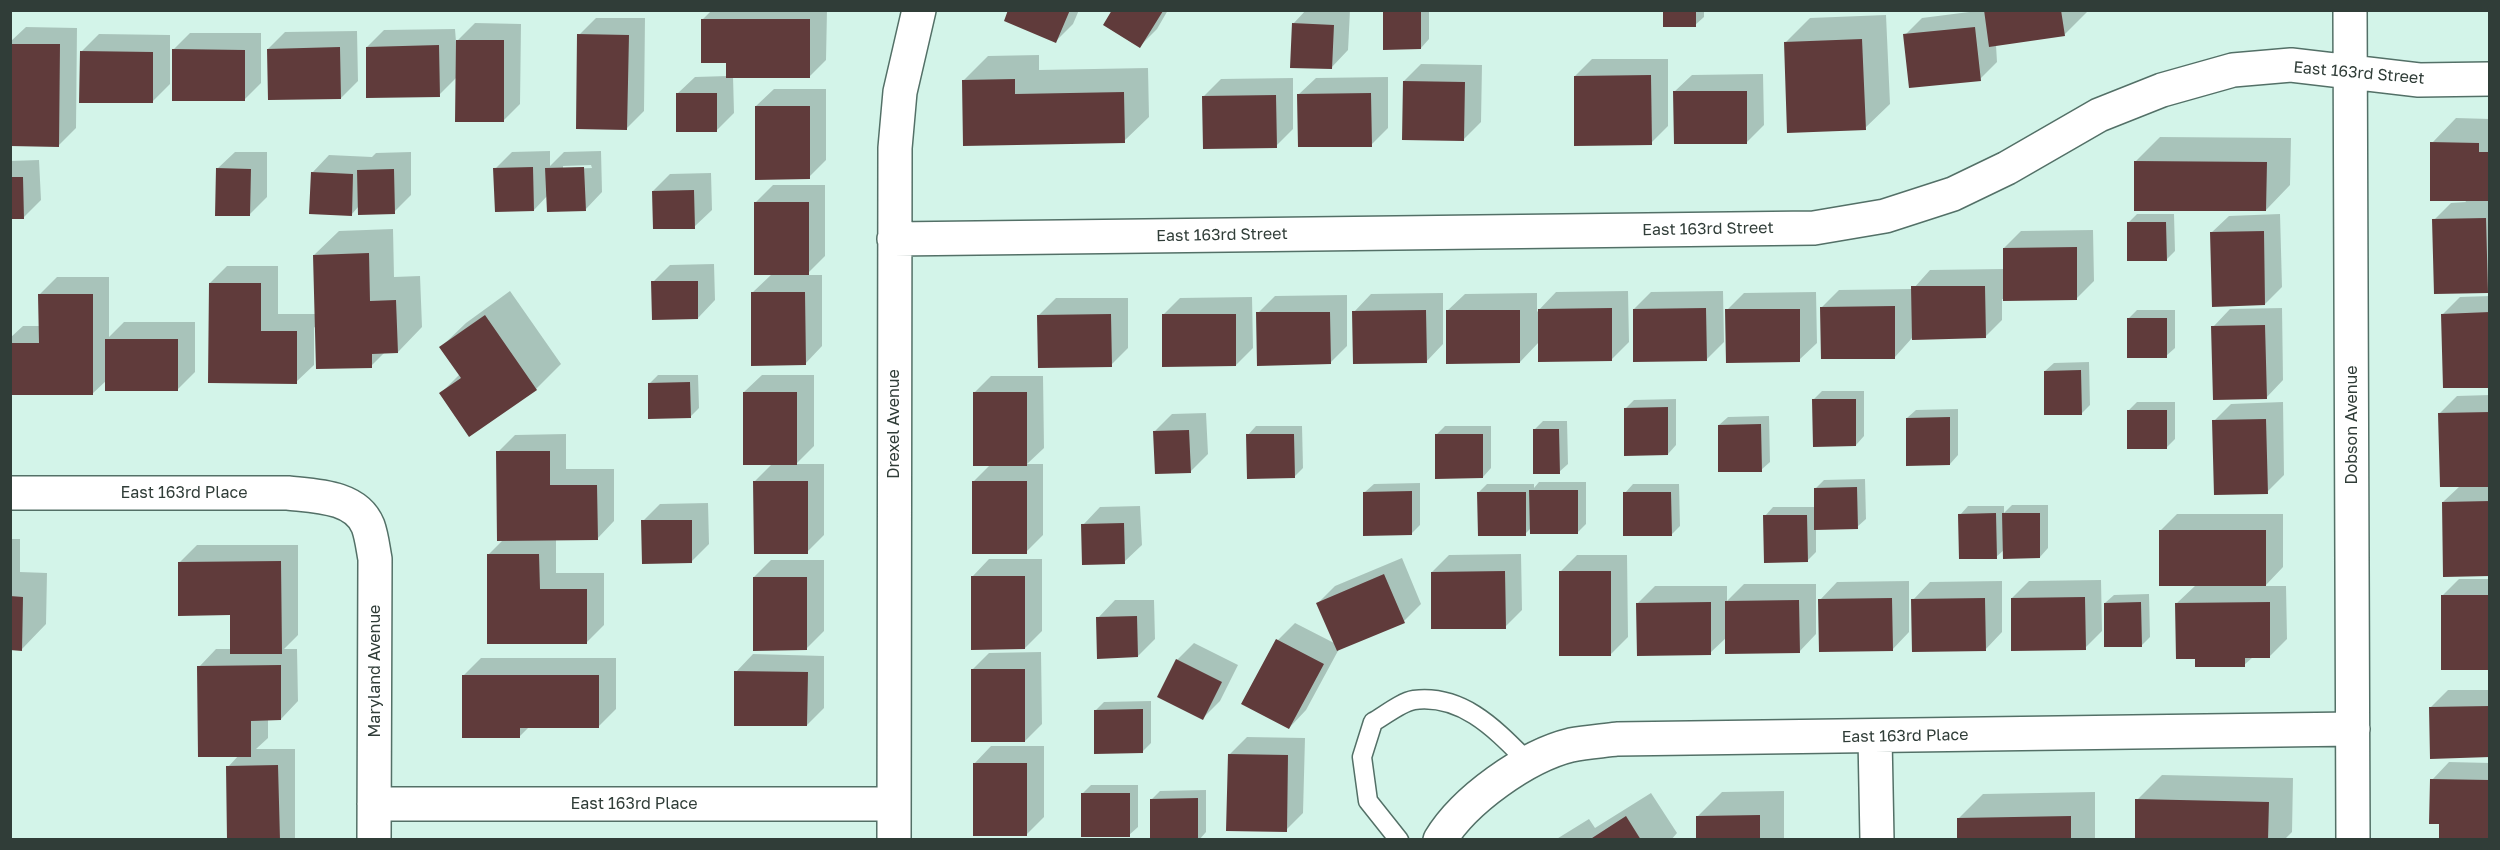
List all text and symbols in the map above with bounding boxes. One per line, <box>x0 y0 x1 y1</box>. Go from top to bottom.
street label: East 163rd Street <box>2293 58 2425 88</box>
street label: East 163rd Street <box>1642 218 1774 240</box>
street label: East 163rd Street <box>1156 224 1288 246</box>
street label: Dobson Avenue <box>2342 365 2362 485</box>
street label: Drexel Avenue <box>884 369 904 479</box>
street label: East 163rd Place <box>121 483 247 503</box>
street label: Maryland Avenue <box>365 605 385 737</box>
street label: East 163rd Place <box>1841 725 1969 747</box>
street label: East 163rd Place <box>571 794 697 814</box>

